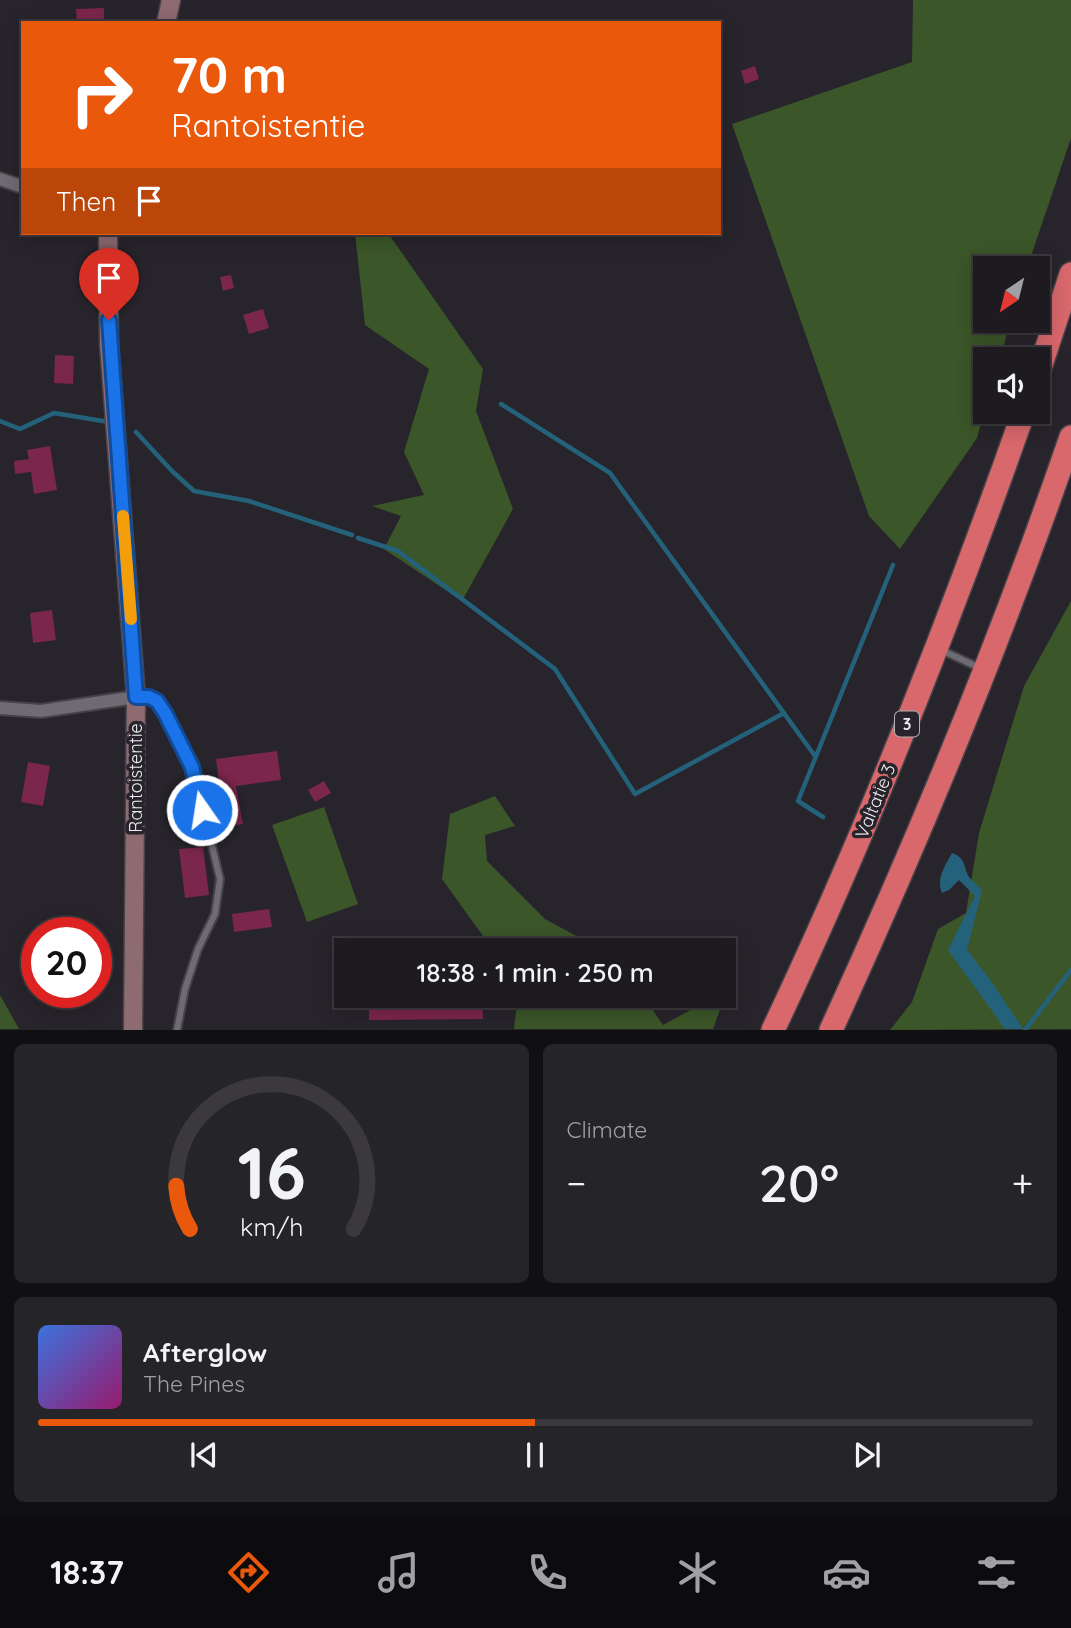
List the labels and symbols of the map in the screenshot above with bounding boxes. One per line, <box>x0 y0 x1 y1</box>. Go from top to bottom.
pin <box>79 248 139 320</box>
north arrow <box>973 256 1050 332</box>
road number: 3 <box>895 712 919 736</box>
street label: Rantoistentie <box>124 723 147 833</box>
street label: Valtatie 3 <box>850 760 900 842</box>
position arrow <box>165 773 239 847</box>
speed limit sign: 20 <box>21 917 112 1008</box>

